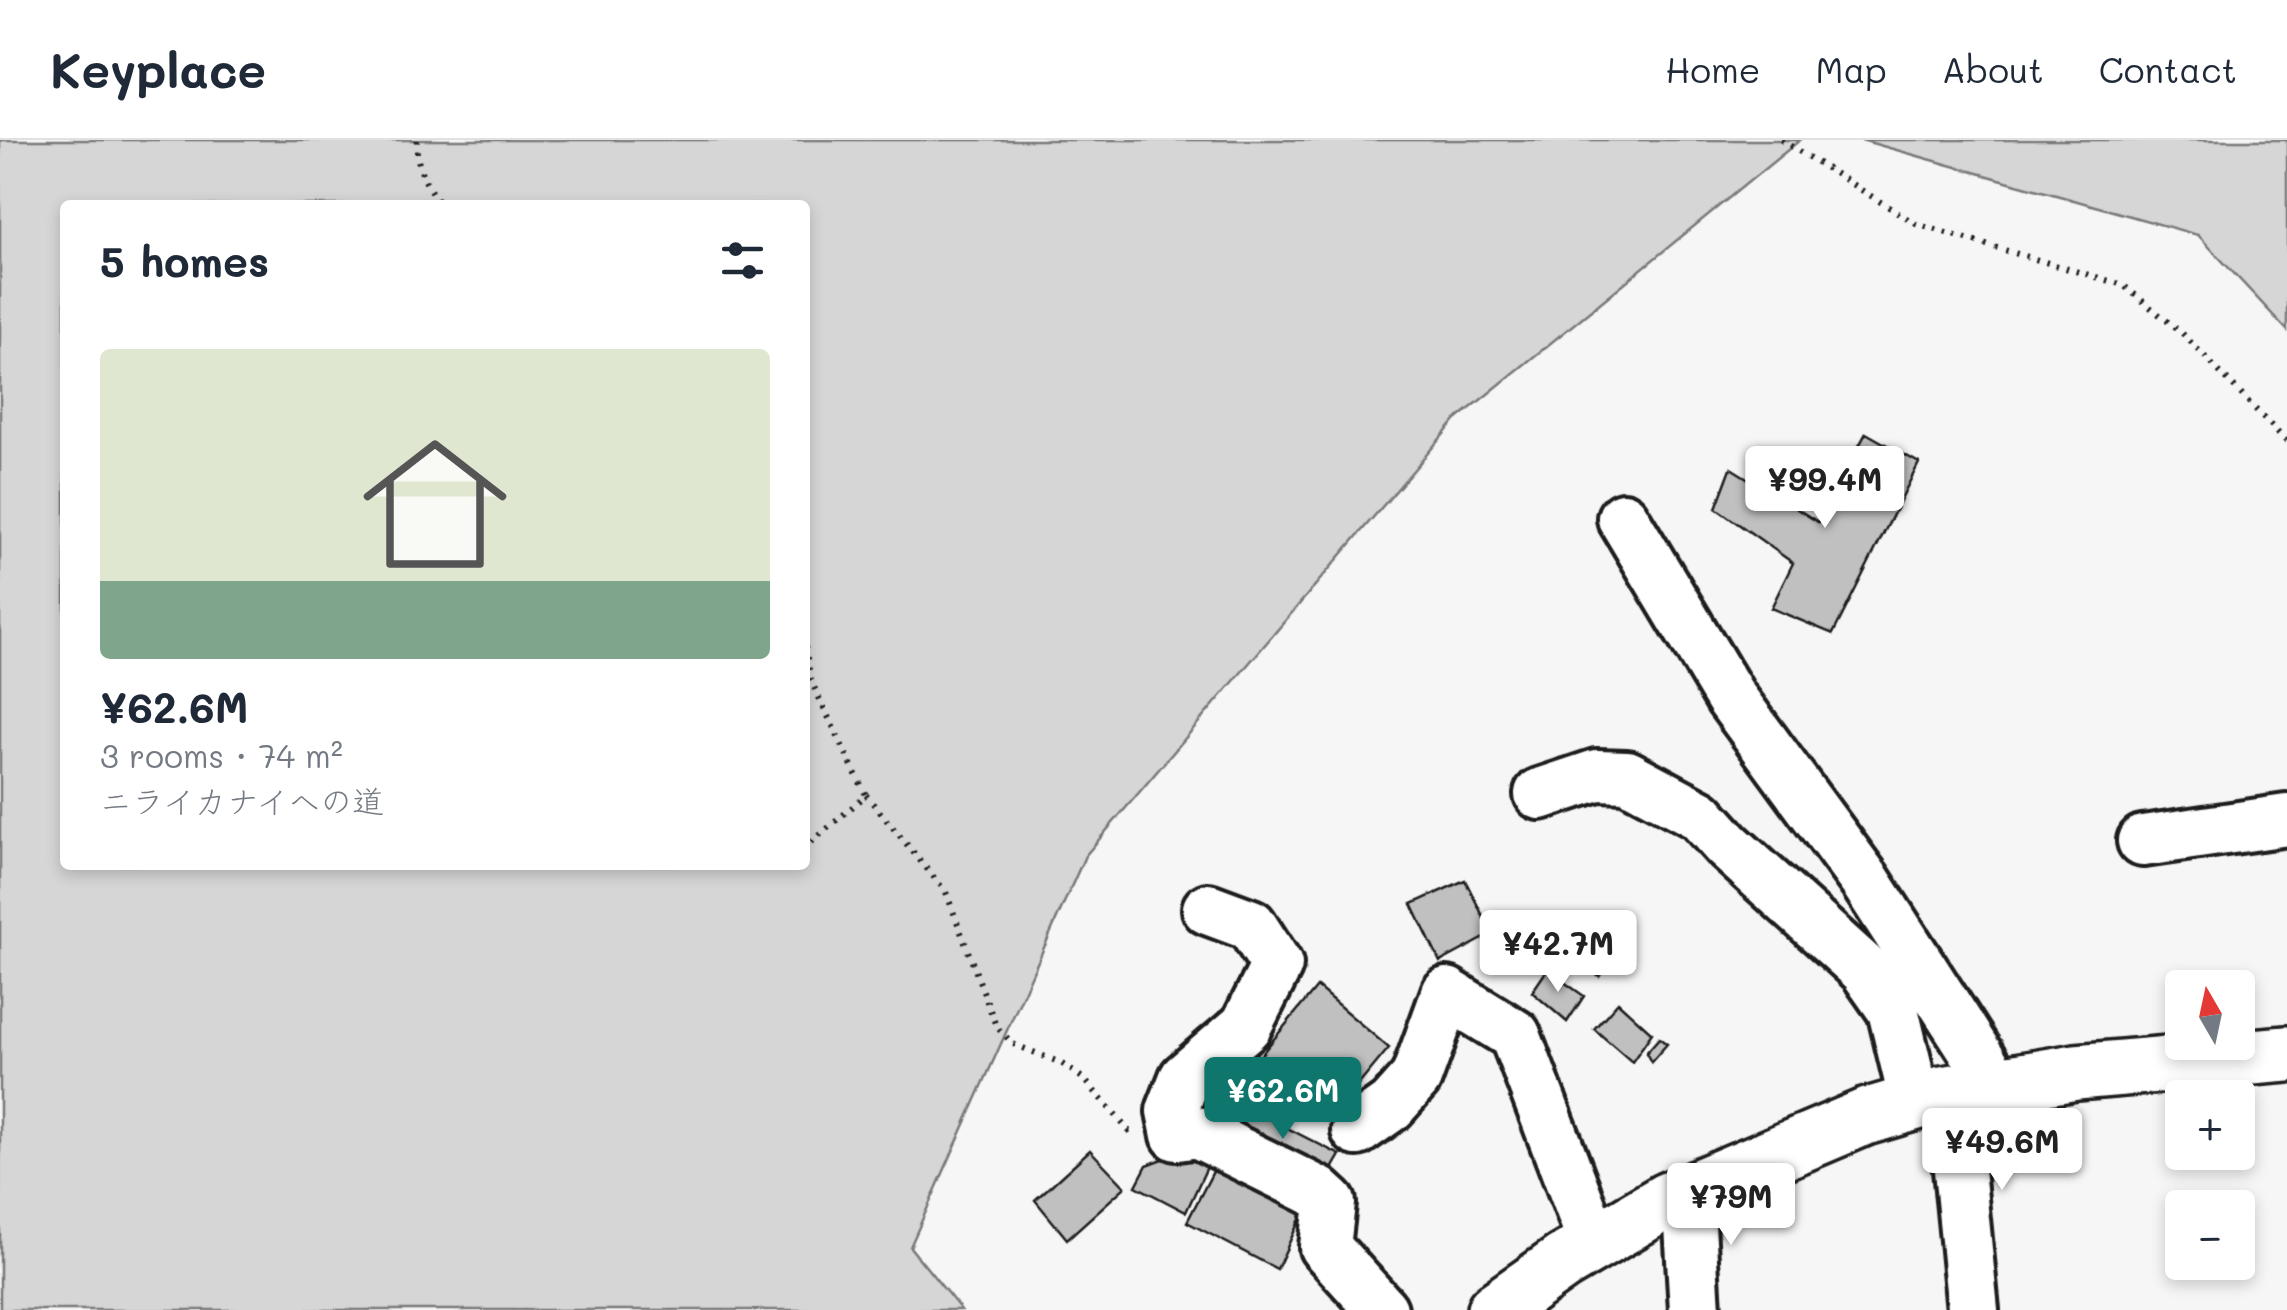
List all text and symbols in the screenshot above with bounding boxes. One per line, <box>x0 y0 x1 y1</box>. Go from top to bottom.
text: Keyplace <box>50 38 266 100</box>
text: Home <box>1665 46 1761 92</box>
text: Map <box>1816 46 1887 92</box>
text: About <box>1942 46 2044 92</box>
text: Contact <box>2099 46 2237 92</box>
text: 5 homes <box>100 233 269 288</box>
icon: filters <box>715 233 770 288</box>
icon: home <box>345 414 525 594</box>
pin: ¥99.4M <box>1744 446 1906 531</box>
text: ¥99.4M <box>1767 457 1883 499</box>
text: ¥62.6M <box>100 679 249 734</box>
text: 3 rooms · 74 m² <box>100 734 343 776</box>
text: ニライカナイへの道 <box>100 779 384 821</box>
pin: ¥42.7M <box>1477 910 1639 995</box>
text: ¥42.7M <box>1502 921 1614 963</box>
north arrow <box>2165 970 2255 1060</box>
map controls <box>2165 970 2255 1280</box>
pin: ¥62.6M <box>1202 1057 1364 1142</box>
text: ¥62.6M <box>1226 1068 1340 1110</box>
button: + <box>2165 1080 2255 1170</box>
pin: ¥49.6M <box>1921 1108 2083 1193</box>
text: ¥49.6M <box>1944 1119 2060 1161</box>
pin: ¥79M <box>1672 1163 1790 1248</box>
text: ¥79M <box>1689 1174 1773 1216</box>
button: − <box>2165 1190 2255 1280</box>

